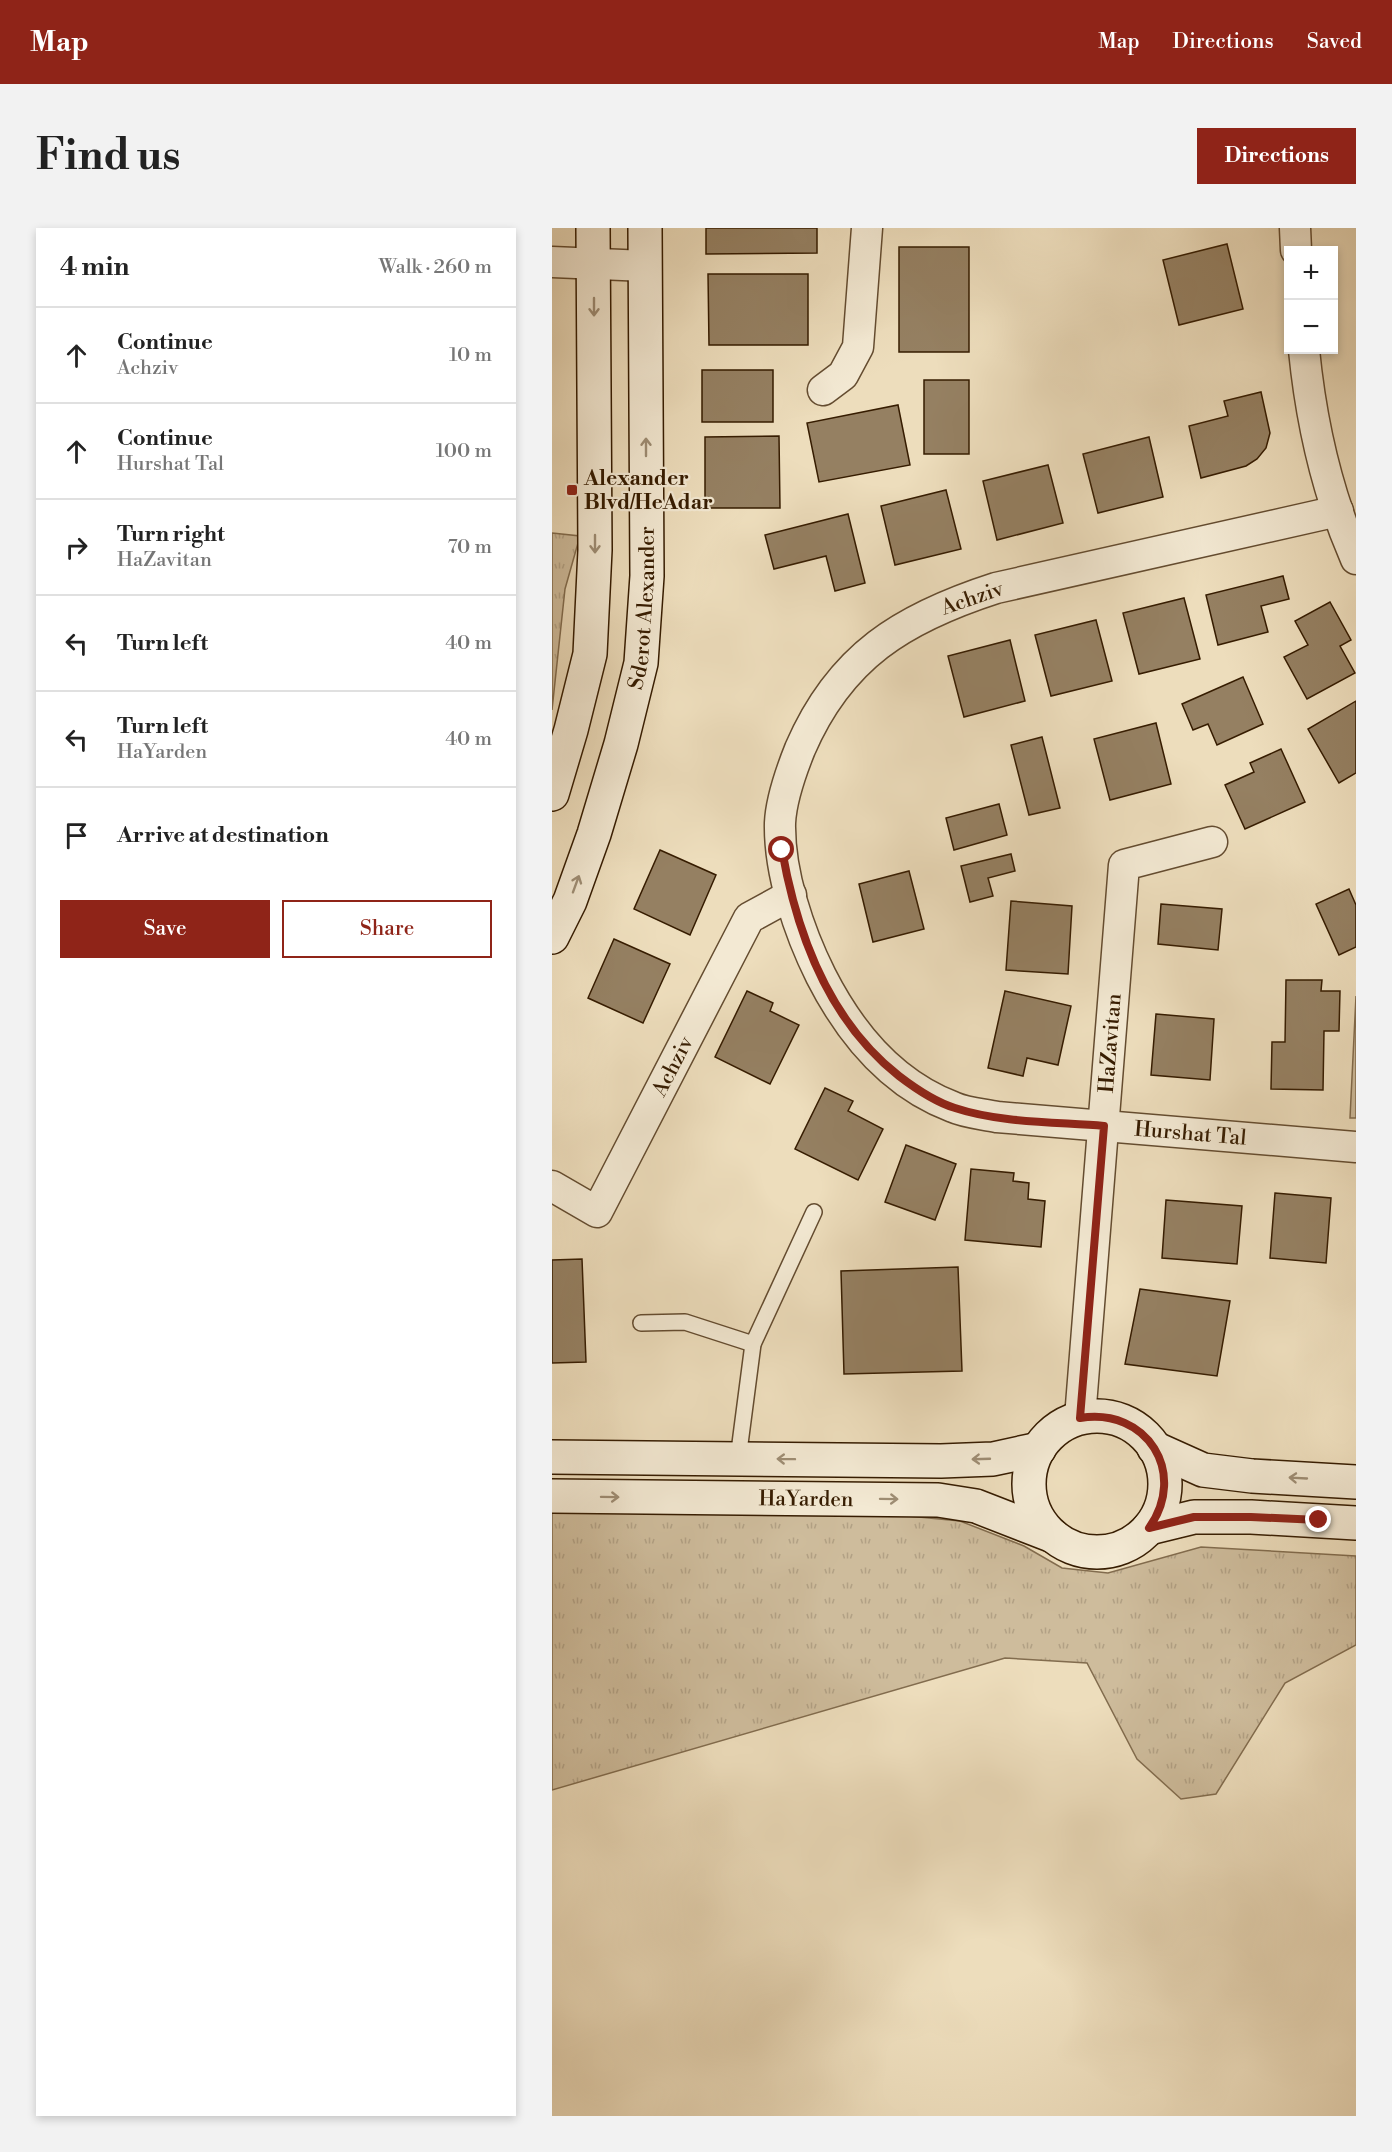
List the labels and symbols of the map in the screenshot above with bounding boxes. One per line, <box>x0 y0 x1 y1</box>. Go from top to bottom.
one-way arrow <box>588 297 600 317</box>
one-way arrow <box>640 437 652 457</box>
place label: Alexander Blvd/HeAdar <box>583 466 713 516</box>
marker: Alexander Blvd/HeAdar <box>565 483 579 497</box>
street label: Sderot Alexander <box>623 526 661 692</box>
one-way arrow <box>589 534 601 554</box>
street label: Achziv <box>937 576 1007 622</box>
route start <box>768 836 794 862</box>
one-way arrow <box>572 875 583 894</box>
street label: HaZavitan <box>1094 992 1128 1094</box>
street label: Achziv <box>646 1032 700 1102</box>
street label: Hurshat Tal <box>1133 1117 1247 1152</box>
one-way arrow <box>777 1453 797 1465</box>
one-way arrow <box>972 1454 992 1465</box>
one-way arrow <box>1288 1472 1308 1483</box>
street label: HaYarden <box>758 1486 854 1513</box>
one-way arrow <box>600 1491 620 1503</box>
one-way arrow <box>879 1494 899 1505</box>
route end <box>1305 1506 1331 1532</box>

